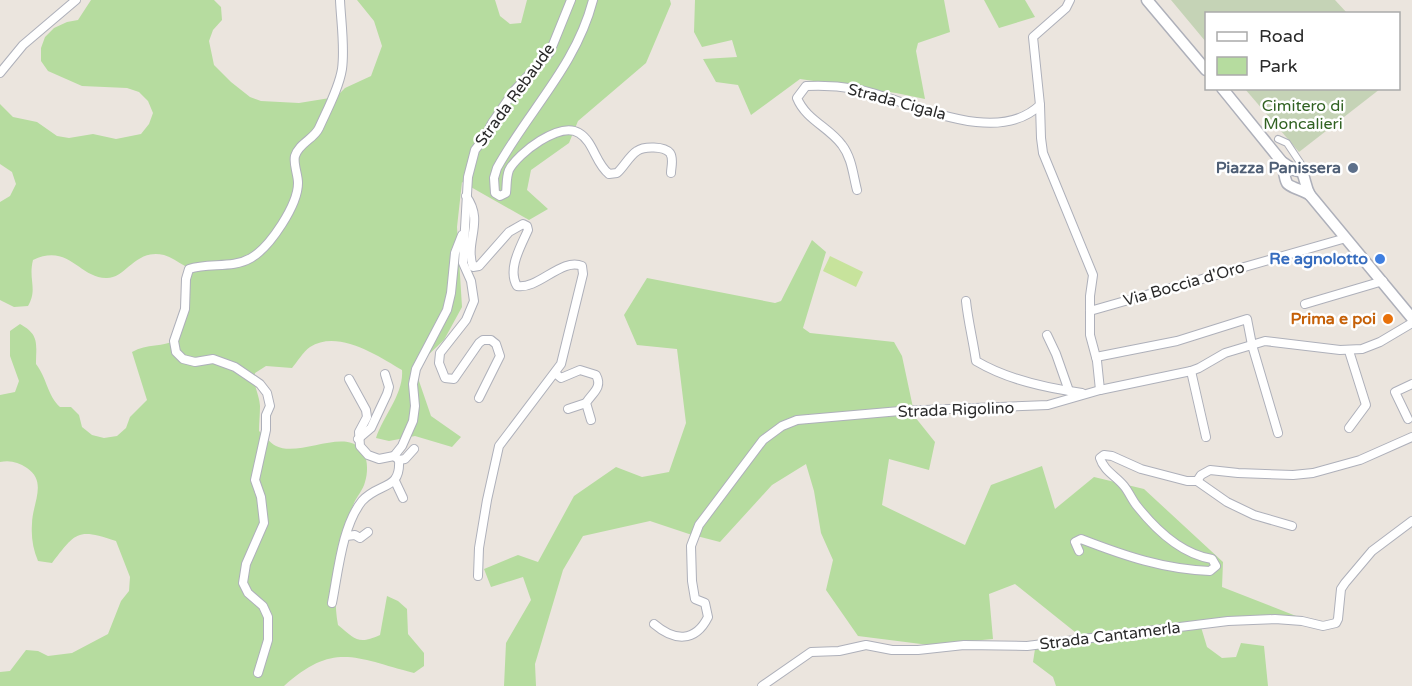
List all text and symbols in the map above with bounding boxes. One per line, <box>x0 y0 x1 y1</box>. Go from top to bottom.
legend <box>1205 12 1400 90</box>
text: Road <box>1259 25 1304 47</box>
street label: Strada Rebaude <box>471 40 559 150</box>
text: Park <box>1259 55 1298 77</box>
street label: Strada Cigala <box>846 79 948 125</box>
park label: Cimitero di Moncalieri <box>1262 96 1344 134</box>
place label: Piazza Panissera <box>1216 158 1341 178</box>
marker: Piazza Panissera <box>1346 161 1360 175</box>
place label: Re agnolotto <box>1269 249 1368 269</box>
marker: Re agnolotto <box>1373 252 1387 266</box>
street label: Via Boccia d'Oro <box>1121 257 1247 311</box>
place label: Prima e poi <box>1290 309 1376 329</box>
marker: Prima e poi <box>1381 312 1395 326</box>
street label: Strada Rigolino <box>897 398 1015 422</box>
street label: Strada Cantamerla <box>1039 617 1181 655</box>

